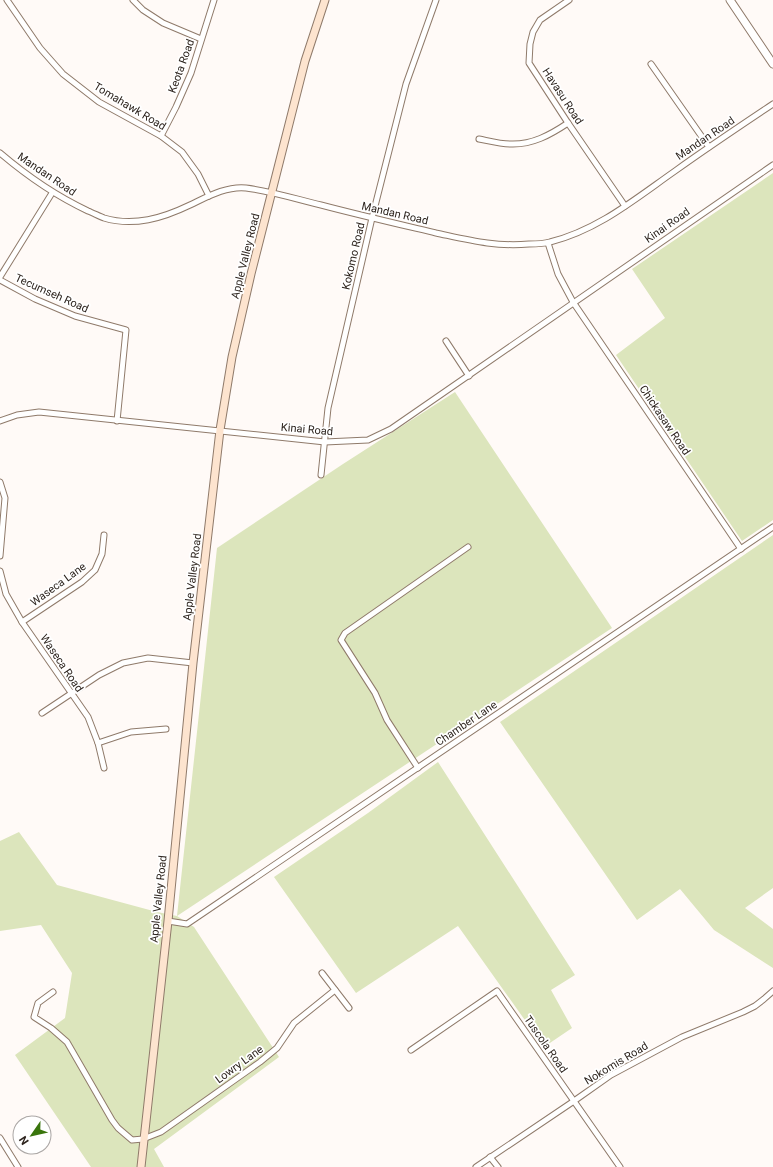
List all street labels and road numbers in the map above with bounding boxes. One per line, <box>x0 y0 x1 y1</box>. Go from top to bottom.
street label: Keota Road <box>166 37 197 95</box>
street label: Havasu Road <box>540 66 586 127</box>
street label: Tomahawk Road <box>91 80 168 133</box>
street label: Mandan Road <box>674 114 737 163</box>
street label: Mandan Road <box>15 150 78 199</box>
street label: Mandan Road <box>360 200 429 227</box>
street label: Kinai Road <box>642 205 692 246</box>
street label: Apple Valley Road <box>229 212 262 300</box>
street label: Kokomo Road <box>339 221 368 291</box>
street label: Tecumseh Road <box>13 271 90 315</box>
street label: Chickasaw Road <box>637 383 693 458</box>
street label: Kinai Road <box>280 421 334 438</box>
street label: Apple Valley Road <box>181 533 204 621</box>
street label: Waseca Lane <box>28 560 89 609</box>
street label: Waseca Road <box>38 632 86 695</box>
street label: Chamber Lane <box>433 698 500 749</box>
street label: Apple Valley Road <box>147 855 170 943</box>
street label: Tuscola Road <box>521 1013 570 1075</box>
street label: Nokomis Road <box>582 1039 650 1088</box>
street label: Lowry Lane <box>213 1043 266 1086</box>

